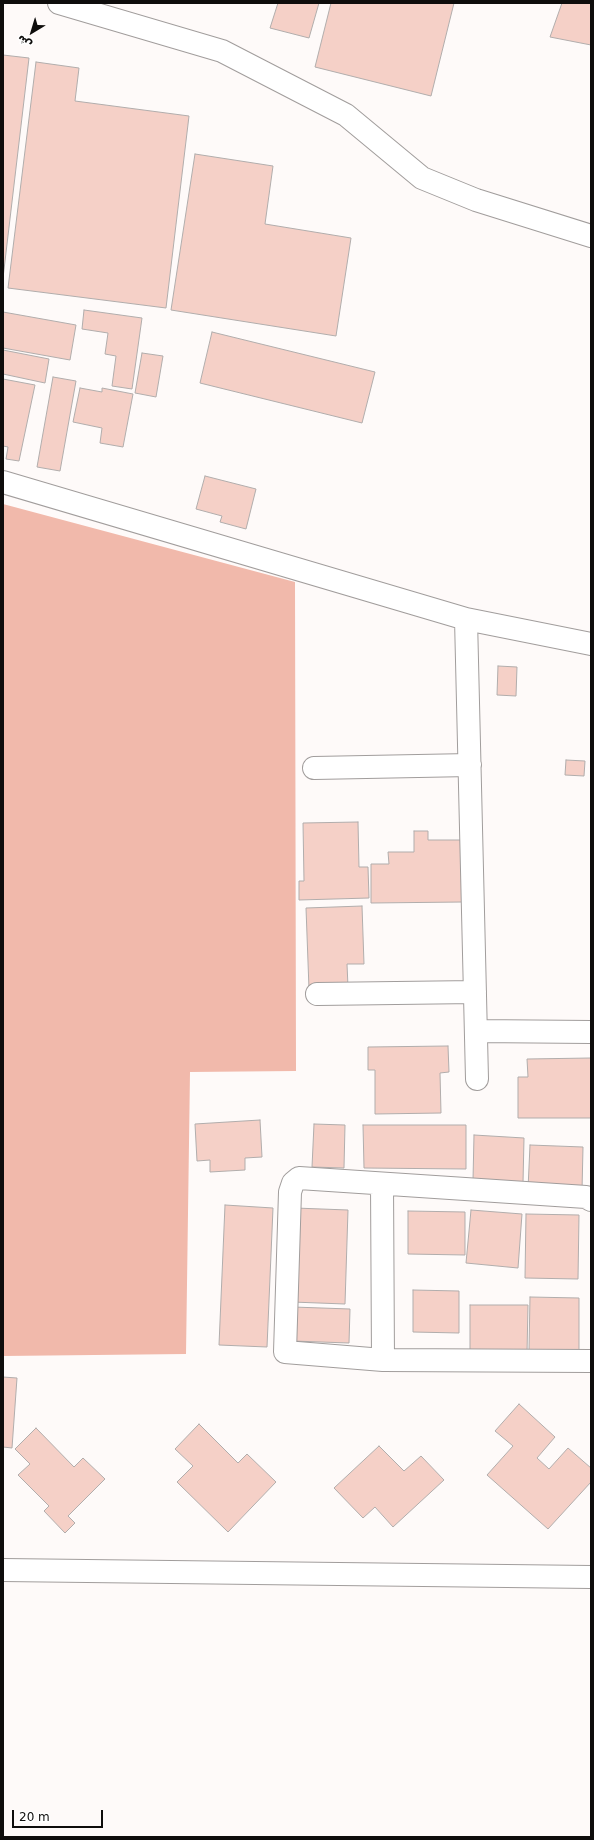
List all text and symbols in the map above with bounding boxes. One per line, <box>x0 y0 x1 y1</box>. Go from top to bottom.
north arrow <box>12 12 52 52</box>
text: ش <box>14 32 34 52</box>
scale bar <box>14 1802 105 1828</box>
text: 20 m <box>19 1810 50 1824</box>

